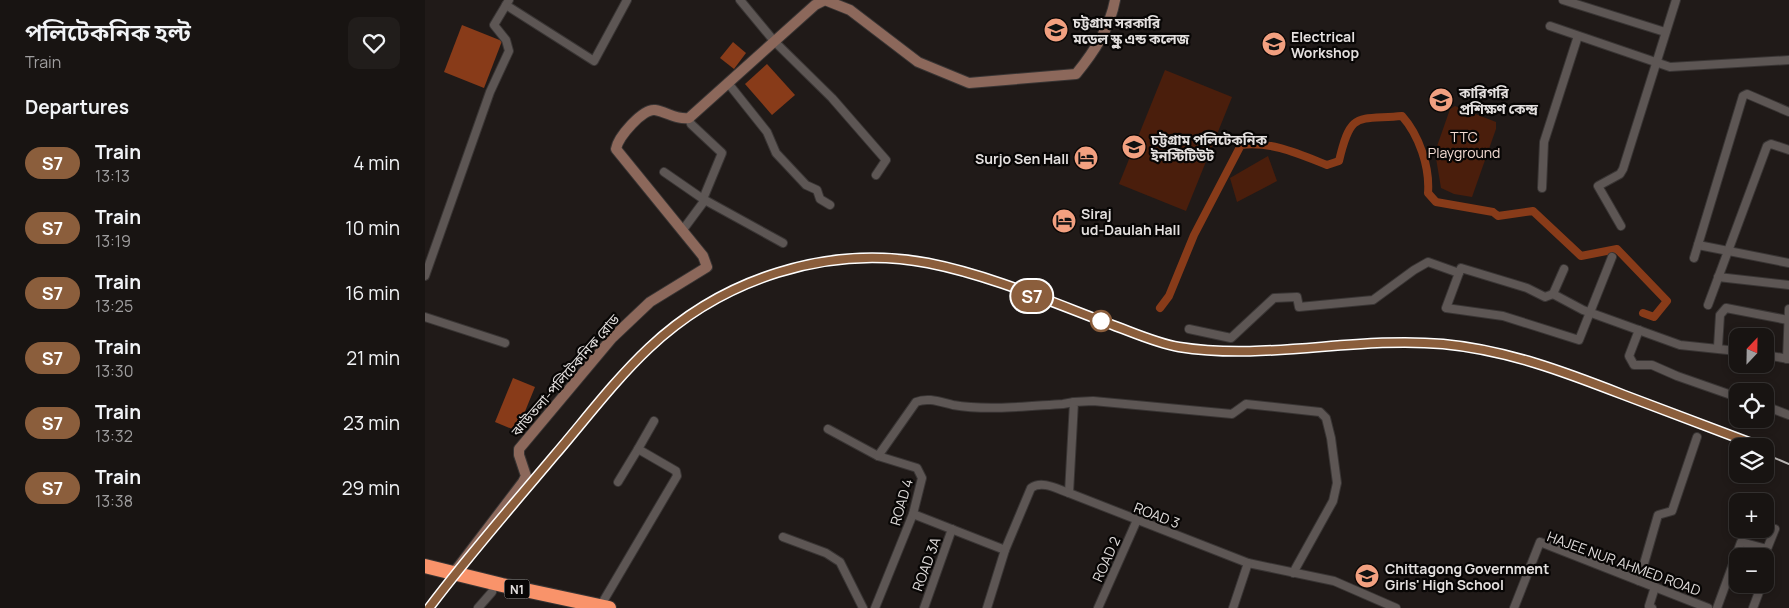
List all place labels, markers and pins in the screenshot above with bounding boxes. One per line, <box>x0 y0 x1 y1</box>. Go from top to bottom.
place label: চট্টগ্রাম সরকারি মডেল স্কুল এন্ড কলেজ <box>1072 13 1190 48</box>
school or university icon: চট্টগ্রাম সরকারি মডেল স্কুল এন্ড কলেজ <box>1043 17 1069 43</box>
place label: Electrical Workshop <box>1291 27 1359 62</box>
school or university icon: Electrical Workshop <box>1261 31 1287 57</box>
place label: কারিগরি প্রশিক্ষণ কেন্দ্র <box>1458 83 1539 118</box>
school or university icon: কারিগরি প্রশিক্ষণ কেন্দ্র <box>1428 87 1454 113</box>
place label: চট্টগ্রাম পলিটেকনিক ইনস্টিটিউট <box>1150 130 1267 165</box>
school or university icon: চট্টগ্রাম পলিটেকনিক ইনস্টিটিউট <box>1121 134 1147 160</box>
hotel icon: Surjo Sen Hall <box>1073 145 1099 171</box>
place label: Surjo Sen Hall <box>975 149 1069 168</box>
place label: Siraj ud-Daulah Hall <box>1081 204 1180 239</box>
hotel icon: Siraj ud-Daulah Hall <box>1051 208 1077 234</box>
unlabelled marker <box>1090 310 1112 332</box>
place label: Chittagong Government Girls' High School <box>1385 559 1549 594</box>
school or university icon: Chittagong Government Girls' High School <box>1354 563 1380 589</box>

